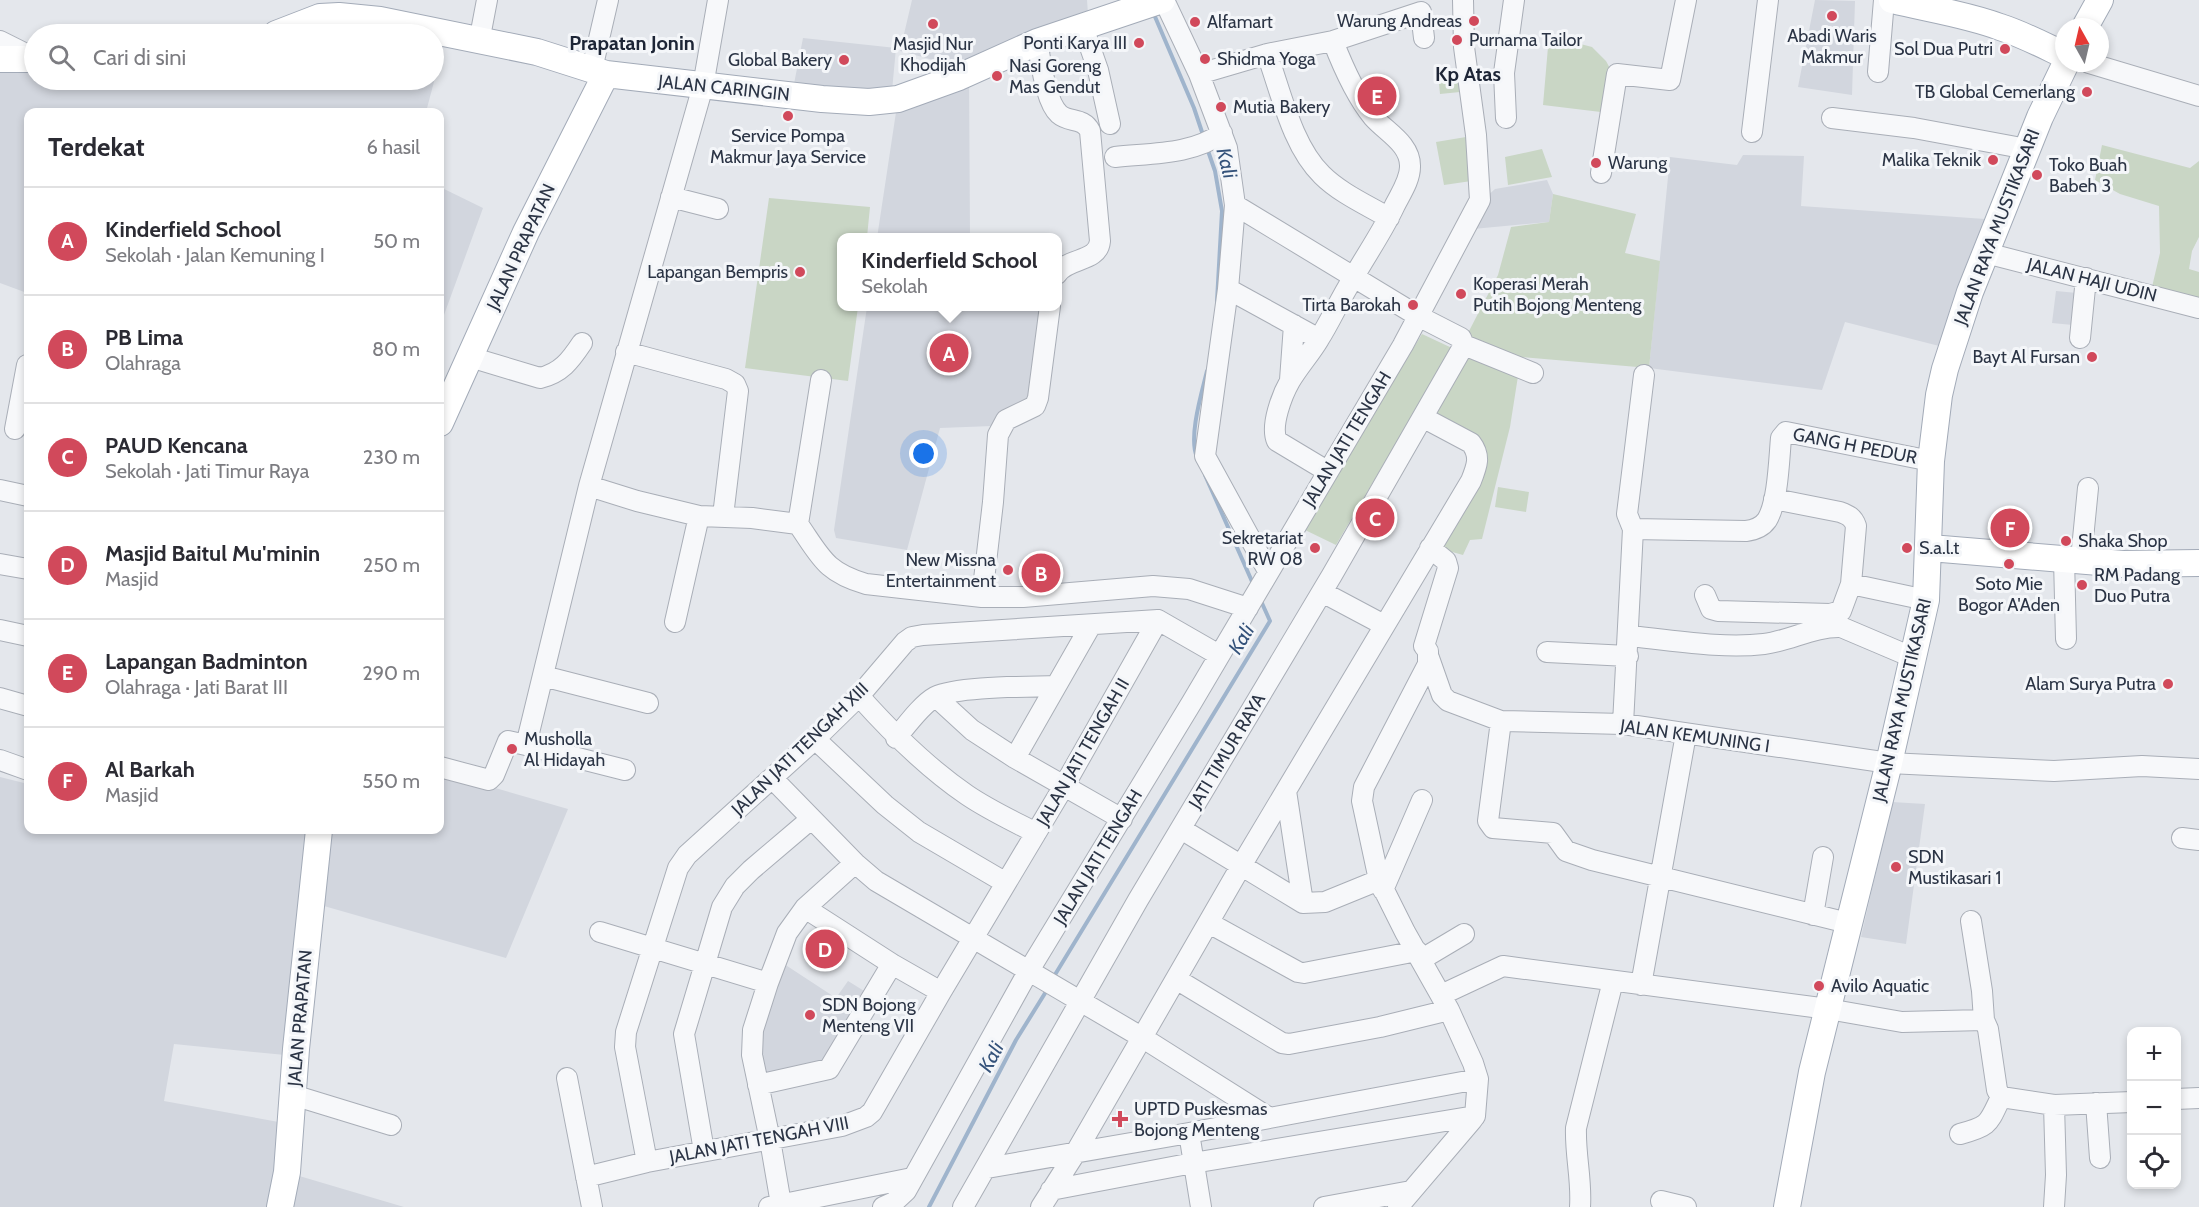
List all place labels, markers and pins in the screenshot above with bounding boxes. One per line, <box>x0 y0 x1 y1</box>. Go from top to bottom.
marker: Abadi Waris Makmur <box>1825 9 1839 23</box>
place label: Warung Andreas <box>1337 10 1462 32</box>
place label: Alfamart <box>1207 11 1273 33</box>
marker: Warung Andreas <box>1467 14 1481 28</box>
marker: Alfamart <box>1188 15 1202 29</box>
marker: Masjid Nur Khodijah <box>926 17 940 31</box>
place label: Abadi Waris Makmur <box>1787 25 1877 68</box>
place label: Purnama Tailor <box>1469 29 1582 51</box>
place label: Ponti Karya III <box>1023 32 1127 54</box>
place label: Masjid Nur Khodijah <box>893 33 973 76</box>
marker: Purnama Tailor <box>1450 33 1464 47</box>
marker: Ponti Karya III <box>1132 36 1146 50</box>
place label: Sol Dua Putri <box>1894 38 1993 60</box>
marker: Sol Dua Putri <box>1998 42 2012 56</box>
place label: Shidma Yoga <box>1217 48 1316 70</box>
place label: Global Bakery <box>728 49 832 71</box>
marker: Shidma Yoga <box>1198 52 1212 66</box>
marker: Global Bakery <box>837 53 851 67</box>
place label: Nasi Goreng Mas Gendut <box>1009 55 1102 98</box>
marker: Nasi Goreng Mas Gendut <box>990 69 1004 83</box>
pin: E <box>1358 74 1396 118</box>
place label: TB Global Cemerlang <box>1915 81 2076 103</box>
marker: TB Global Cemerlang <box>2080 85 2094 99</box>
place label: Mutia Bakery <box>1233 96 1330 118</box>
marker: Mutia Bakery <box>1214 100 1228 114</box>
marker: Service Pompa Makmur Jaya Service <box>781 109 795 123</box>
place label: Service Pompa Makmur Jaya Service <box>710 125 866 168</box>
place label: Malika Teknik <box>1882 149 1982 171</box>
place label: Warung <box>1608 152 1668 174</box>
marker: Malika Teknik <box>1986 153 2000 167</box>
place label: Toko Buah Babeh 3 <box>2049 154 2127 197</box>
marker: Warung <box>1589 156 1603 170</box>
marker: Toko Buah Babeh 3 <box>2030 168 2044 182</box>
place label: Lapangan Bempris <box>647 261 788 283</box>
marker: Lapangan Bempris <box>793 265 807 279</box>
place label: Koperasi Merah Putih Bojong Menteng <box>1473 273 1643 316</box>
marker: Koperasi Merah Putih Bojong Menteng <box>1454 287 1468 301</box>
place label: Tirta Barokah <box>1302 294 1401 316</box>
marker: Tirta Barokah <box>1406 298 1420 312</box>
pin: A <box>930 330 968 376</box>
place label: Bayt Al Fursan <box>1973 346 2080 368</box>
marker: Bayt Al Fursan <box>2085 350 2099 364</box>
pin: C <box>1356 496 1394 540</box>
pin: F <box>1990 506 2030 550</box>
place label: Sekretariat RW 08 <box>1222 527 1303 570</box>
place label: Shaka Shop <box>2078 530 2168 552</box>
marker: Shaka Shop <box>2059 534 2073 548</box>
place label: S.a.l.t <box>1919 537 1959 559</box>
marker: Sekretariat RW 08 <box>1308 541 1322 555</box>
marker: S.a.l.t <box>1900 541 1914 555</box>
place label: New Missna Entertainment <box>886 549 996 592</box>
pin: B <box>1022 550 1060 596</box>
marker: Soto Mie Bogor A'Aden <box>2002 557 2016 571</box>
marker: New Missna Entertainment <box>1001 563 1015 577</box>
place label: RM Padang Duo Putra <box>2094 564 2181 607</box>
place label: Soto Mie Bogor A'Aden <box>1958 573 2060 616</box>
marker: RM Padang Duo Putra <box>2075 578 2089 592</box>
place label: Alam Surya Putra <box>2025 673 2156 695</box>
marker: Alam Surya Putra <box>2161 677 2175 691</box>
place label: Musholla Al Hidayah <box>524 728 605 771</box>
marker: Musholla Al Hidayah <box>505 742 519 756</box>
place label: SDN Mustikasari 1 <box>1908 846 2001 889</box>
marker: SDN Mustikasari 1 <box>1889 860 1903 874</box>
pin: D <box>806 926 844 972</box>
place label: Avilo Aquatic <box>1831 975 1929 997</box>
marker: Avilo Aquatic <box>1812 979 1826 993</box>
place label: SDN Bojong Menteng VII <box>822 994 917 1037</box>
marker: SDN Bojong Menteng VII <box>803 1008 817 1022</box>
place label: UPTD Puskesmas Bojong Menteng <box>1134 1098 1267 1141</box>
marker: UPTD Puskesmas Bojong Menteng <box>1111 1110 1129 1128</box>

